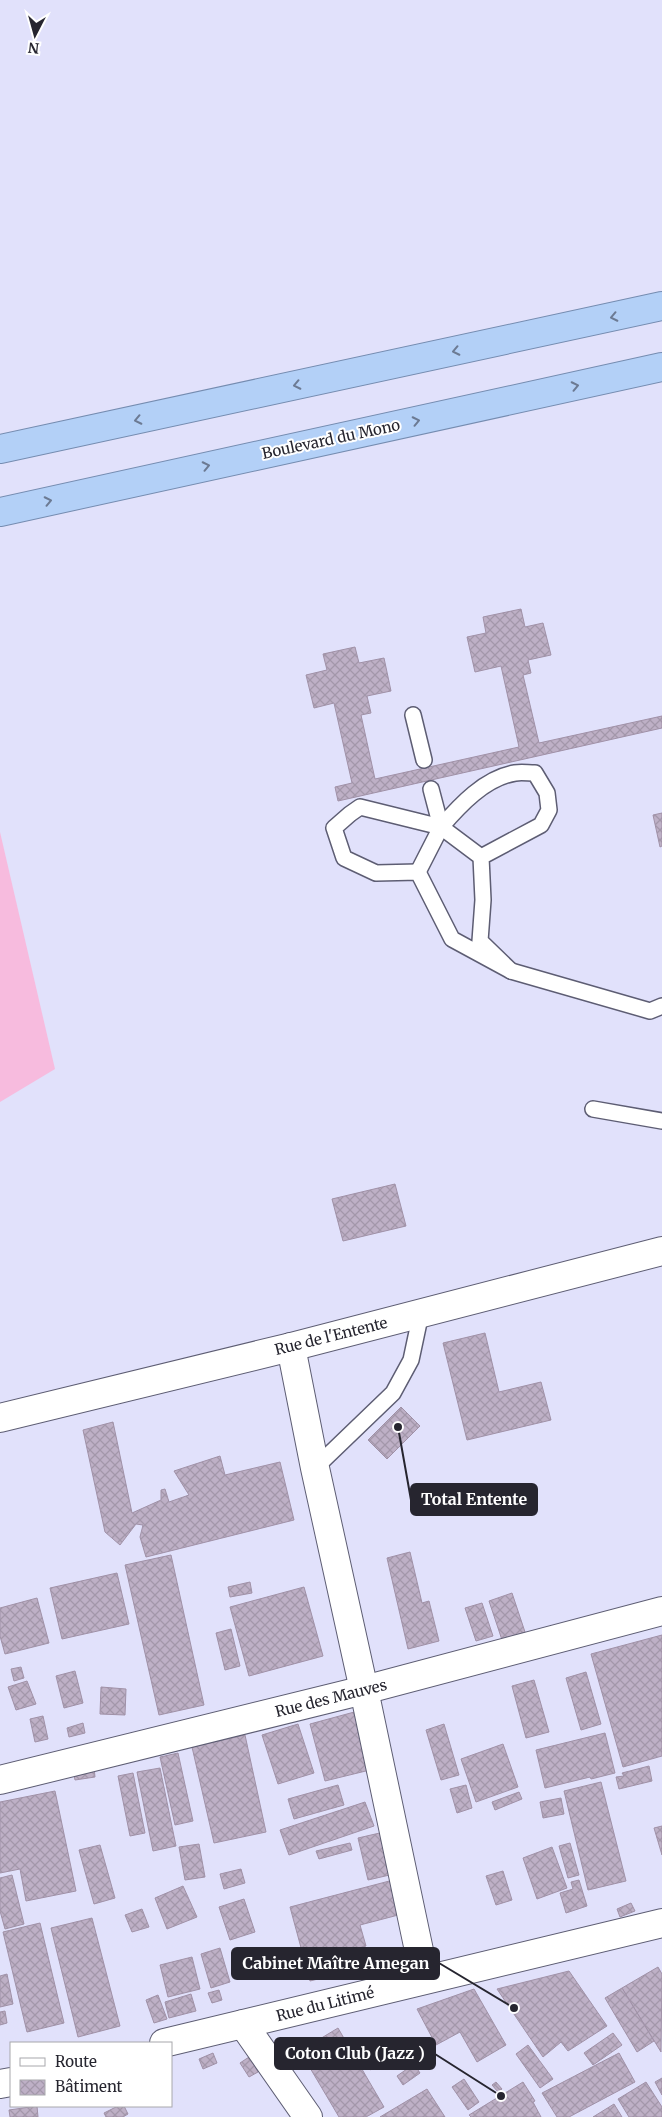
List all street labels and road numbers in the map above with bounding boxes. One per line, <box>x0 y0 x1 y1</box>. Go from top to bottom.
street label: Boulevard du Mono <box>260 415 402 463</box>
street label: Rue de l'Entente <box>273 1313 390 1359</box>
street label: Rue des Mauves <box>273 1675 389 1721</box>
street label: Rue du Litimé <box>274 1983 376 2025</box>

